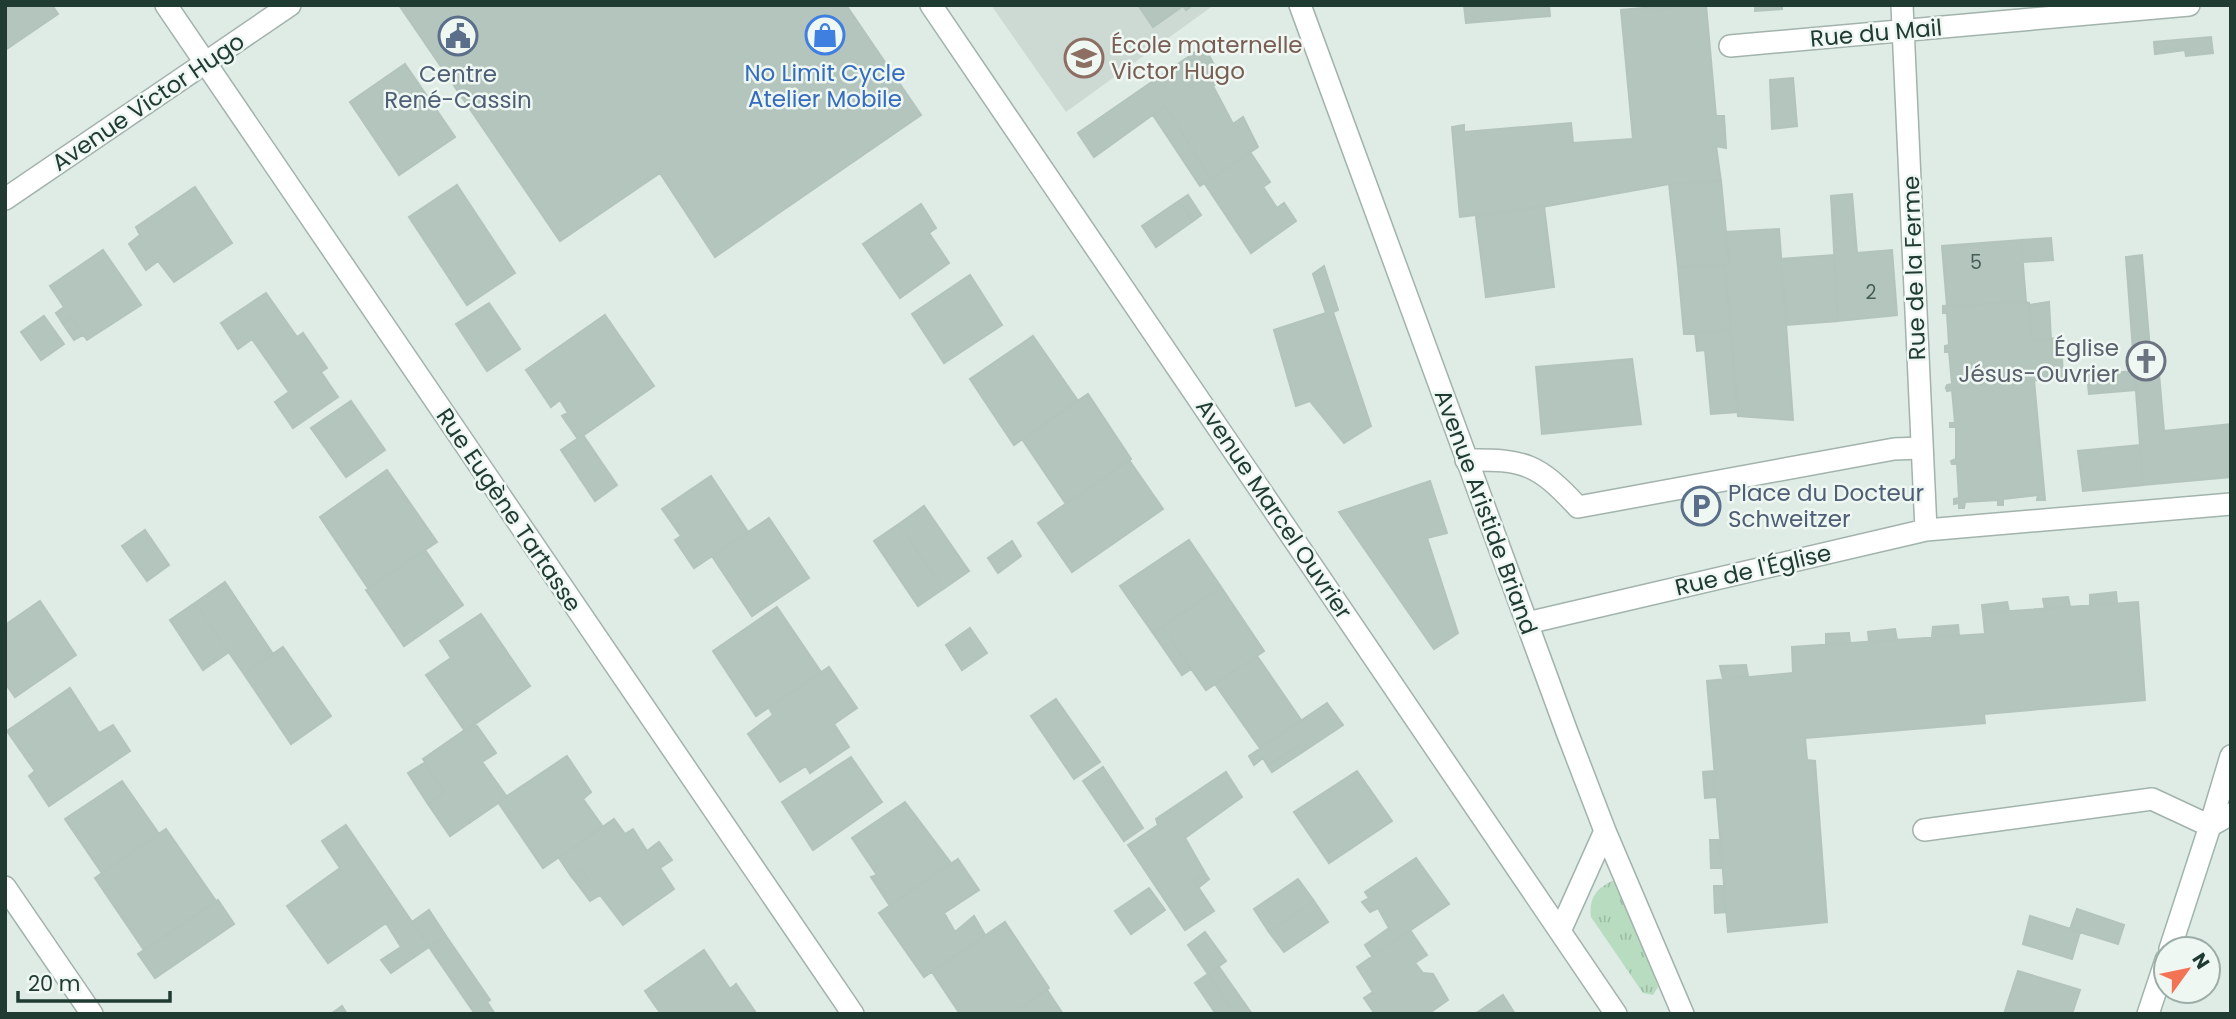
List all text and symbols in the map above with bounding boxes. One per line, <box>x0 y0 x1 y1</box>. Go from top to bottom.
street label: Rue du Mail <box>1809 11 1943 55</box>
shop icon: No Limit Cycle Atelier Mobile <box>804 14 846 56</box>
public building icon: Centre René-Cassin <box>437 15 479 57</box>
street label: Avenue Victor Hugo <box>45 25 251 179</box>
place label: École maternelle Victor Hugo <box>1111 29 1303 87</box>
school or university icon: École maternelle Victor Hugo <box>1063 37 1105 79</box>
place label: No Limit Cycle Atelier Mobile <box>744 57 906 115</box>
place label: Centre René-Cassin <box>384 58 532 116</box>
street label: Rue de la Ferme <box>1895 175 1933 361</box>
house number: 5 <box>1970 249 1982 276</box>
house number: 2 <box>1866 279 1877 306</box>
place label: Église Jésus-Ouvrier <box>1958 332 2119 390</box>
church icon: Église Jésus-Ouvrier <box>2125 340 2167 382</box>
street label: Avenue Aristide Briand <box>1427 385 1545 639</box>
street label: Avenue Marcel Ouvrier <box>1188 393 1360 625</box>
street label: Rue Eugène Tartasse <box>429 402 589 618</box>
place label: Place du Docteur Schweitzer <box>1728 477 1924 535</box>
parking icon: Place du Docteur Schweitzer <box>1680 485 1722 527</box>
street label: Rue de l'Église <box>1672 536 1834 604</box>
north arrow <box>2152 935 2222 1005</box>
text: N <box>2186 948 2216 974</box>
scale bar <box>18 960 170 1004</box>
text: 20 m <box>28 969 81 998</box>

